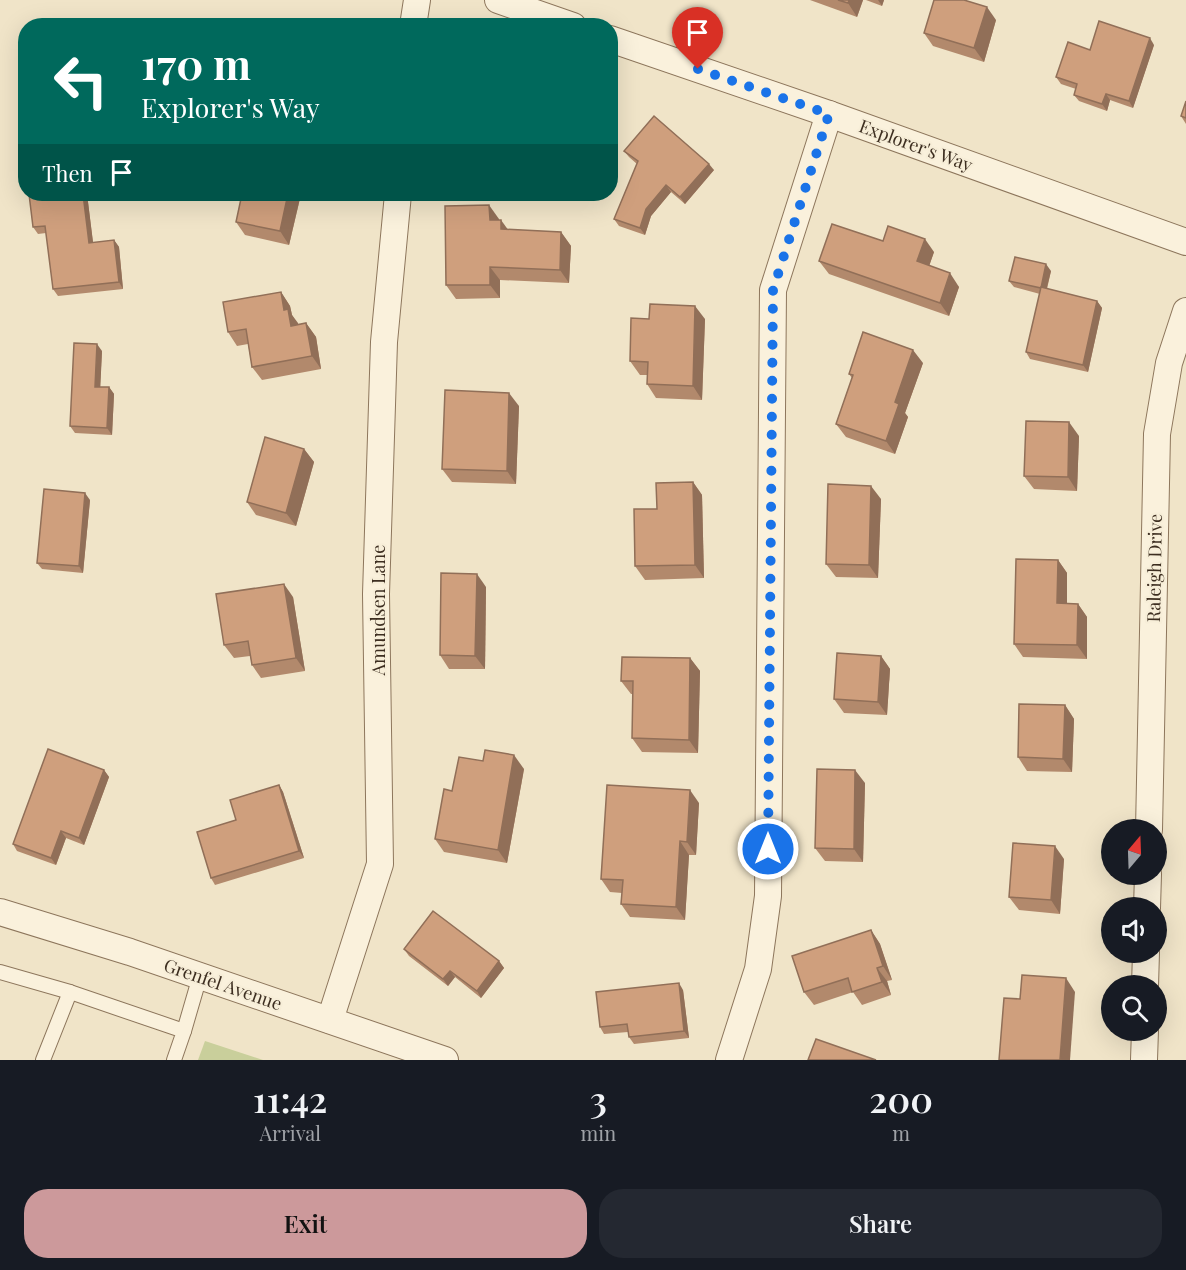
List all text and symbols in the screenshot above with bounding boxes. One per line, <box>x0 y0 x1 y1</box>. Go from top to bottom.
pin <box>672 7 723 69</box>
icon: arrive <box>681 16 714 49</box>
text: 170 m <box>141 35 251 91</box>
icon: left <box>42 42 120 120</box>
text: Explorer's Way <box>141 89 320 125</box>
street label: Explorer's Way <box>856 113 976 177</box>
icon: arrive <box>105 156 138 189</box>
text: Then <box>42 158 93 188</box>
street label: Raleigh Drive <box>1141 514 1167 622</box>
street label: Amundsen Lane <box>366 545 390 676</box>
position arrow <box>736 817 800 881</box>
north arrow <box>1101 819 1167 885</box>
map controls <box>1101 819 1167 1041</box>
button: sound <box>1101 897 1167 963</box>
street label: Grenfel Avenue <box>161 953 285 1015</box>
button: search <box>1101 975 1167 1041</box>
text: 11:42 <box>253 1074 327 1122</box>
text: 3 <box>590 1074 607 1122</box>
text: 200 <box>869 1074 933 1122</box>
text: Arrival <box>259 1119 321 1146</box>
text: min <box>581 1119 616 1146</box>
text: m <box>892 1119 910 1146</box>
button: Exit <box>24 1189 587 1258</box>
button: Share <box>599 1189 1162 1258</box>

